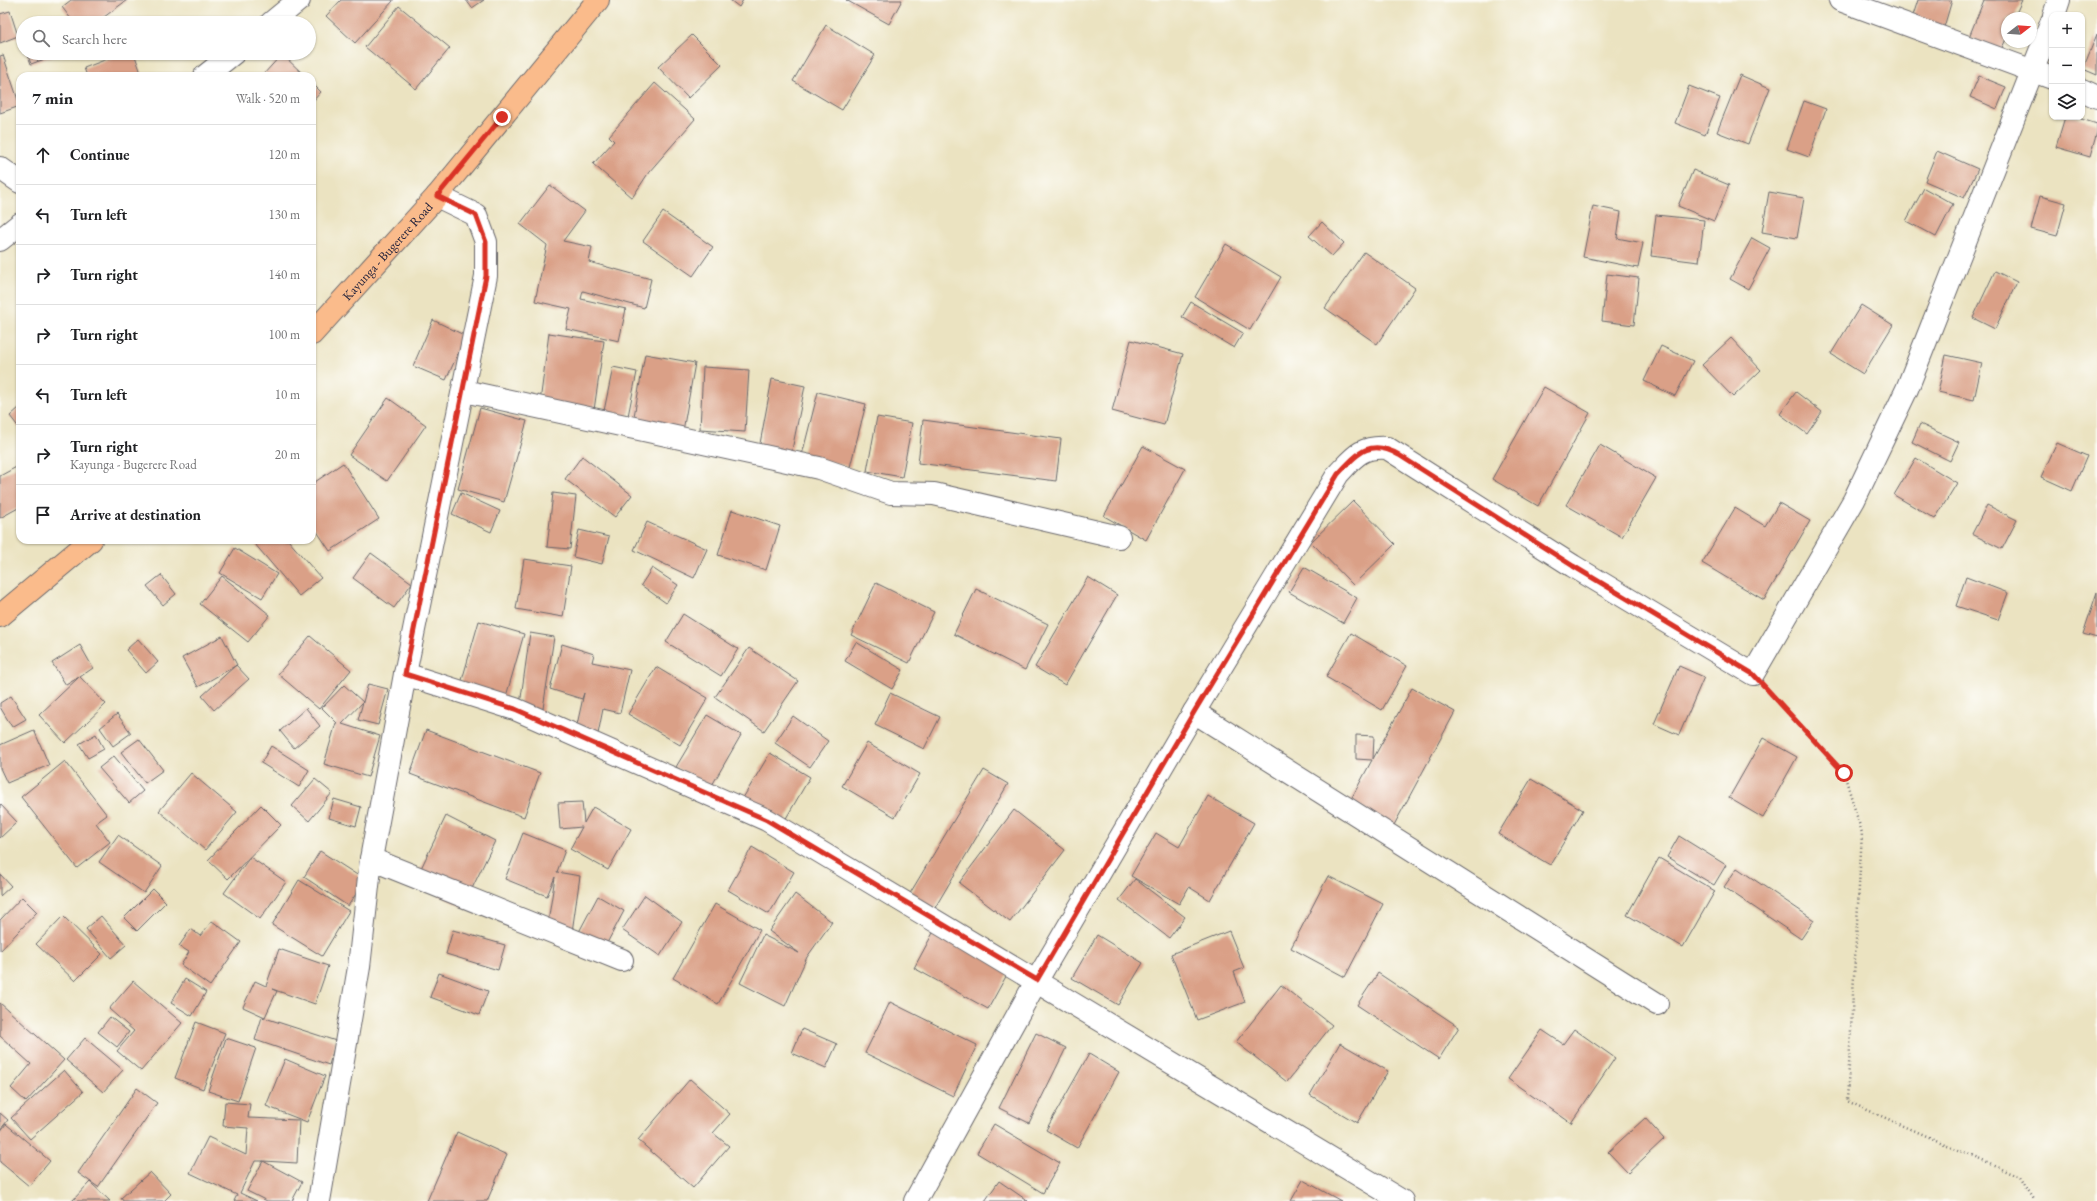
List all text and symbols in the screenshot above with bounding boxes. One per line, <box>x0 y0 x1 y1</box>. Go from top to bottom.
north arrow <box>2001 12 2037 48</box>
map controls <box>2049 12 2085 120</box>
button: + <box>2049 12 2085 48</box>
search box <box>16 16 316 60</box>
icon: search <box>30 27 52 49</box>
text: Search here <box>62 29 127 48</box>
button: − <box>2049 48 2085 84</box>
button: layers <box>2049 84 2085 120</box>
text: 7 min <box>32 87 73 109</box>
text: Walk · 520 m <box>236 90 300 107</box>
route end <box>493 108 511 126</box>
icon: ahead <box>32 144 54 166</box>
text: Continue <box>70 145 130 164</box>
text: 120 m <box>269 146 300 163</box>
street label: Kayunga - Bugerere Road <box>338 198 436 304</box>
icon: left <box>32 204 54 226</box>
text: Turn left <box>70 205 127 224</box>
text: 130 m <box>269 206 300 223</box>
icon: right <box>32 264 54 286</box>
text: Turn right <box>70 265 138 284</box>
text: 140 m <box>269 266 300 283</box>
icon: right <box>32 324 54 346</box>
text: Turn right <box>70 325 138 344</box>
text: 100 m <box>269 326 300 343</box>
icon: left <box>32 384 54 406</box>
text: Turn left <box>70 385 127 404</box>
text: 10 m <box>275 386 300 403</box>
text: Turn right <box>70 437 138 456</box>
icon: right <box>32 444 54 466</box>
text: 20 m <box>275 446 300 463</box>
text: Kayunga - Bugerere Road <box>70 456 197 473</box>
icon: arrive <box>32 504 54 526</box>
text: Arrive at destination <box>70 505 201 524</box>
route start <box>1835 764 1853 782</box>

